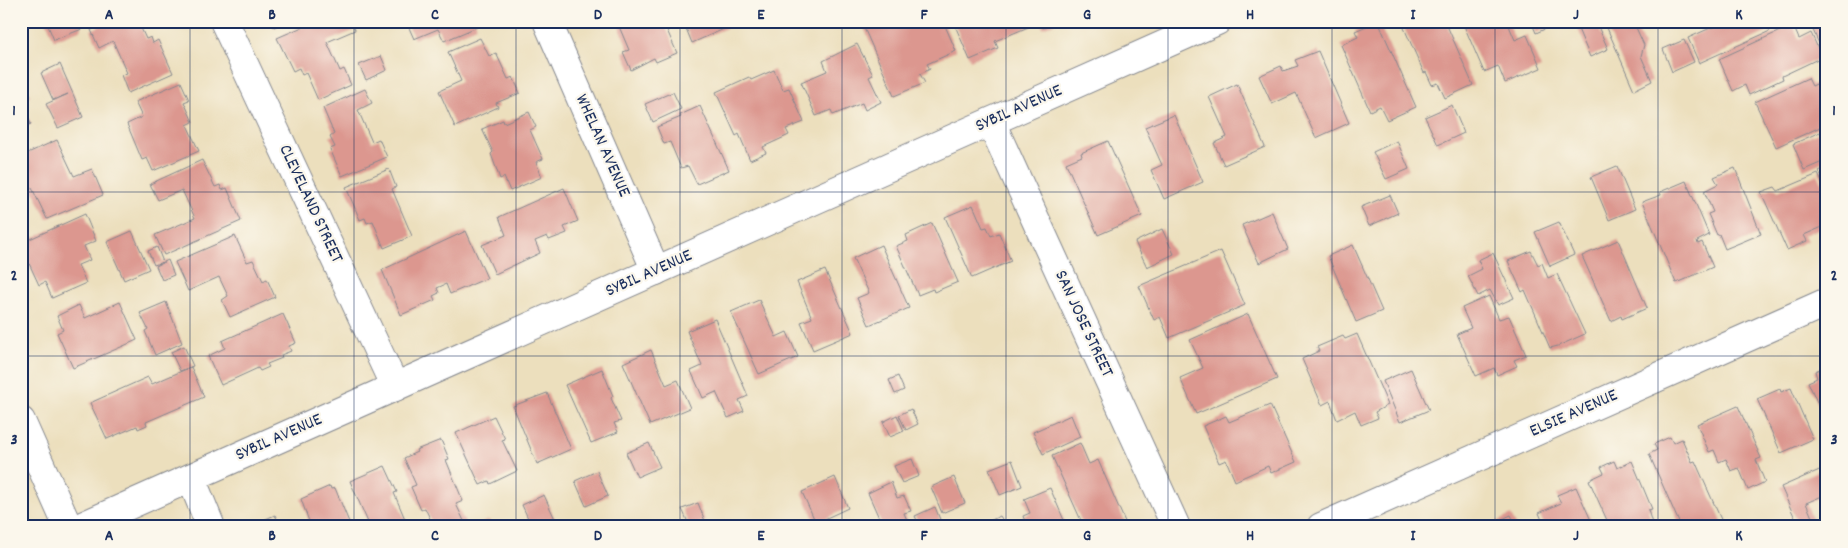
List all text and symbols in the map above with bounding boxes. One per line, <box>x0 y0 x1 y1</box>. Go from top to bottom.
text: A <box>105 4 114 27</box>
text: B <box>268 4 276 27</box>
text: C <box>431 4 439 27</box>
text: D <box>594 4 603 27</box>
text: E <box>757 4 765 27</box>
text: F <box>920 4 928 27</box>
text: G <box>1083 4 1091 27</box>
text: H <box>1246 4 1254 27</box>
text: I <box>1411 4 1417 27</box>
text: J <box>1573 4 1579 27</box>
text: K <box>1735 4 1743 27</box>
street label: SYBIL AVENUE <box>972 79 1066 139</box>
street label: WHELAN AVENUE <box>568 91 636 201</box>
text: 1 <box>12 100 16 123</box>
text: 1 <box>1832 100 1836 123</box>
street label: CLEVELAND STREET <box>272 141 348 267</box>
street label: SYBIL AVENUE <box>602 244 696 304</box>
text: 2 <box>11 265 18 288</box>
text: 2 <box>1831 265 1838 288</box>
street label: SAN JOSE STREET <box>1047 266 1119 382</box>
street label: ELSIE AVENUE <box>1526 384 1622 444</box>
street label: SYBIL AVENUE <box>232 408 326 468</box>
text: 3 <box>10 429 18 452</box>
text: 3 <box>1830 429 1838 452</box>
text: A <box>105 525 114 548</box>
text: B <box>268 525 276 548</box>
text: C <box>431 525 439 548</box>
text: D <box>594 525 603 548</box>
text: E <box>757 525 765 548</box>
text: F <box>920 525 928 548</box>
text: G <box>1083 525 1091 548</box>
text: H <box>1246 525 1254 548</box>
text: I <box>1411 525 1417 548</box>
text: J <box>1573 525 1579 548</box>
text: K <box>1735 525 1743 548</box>

